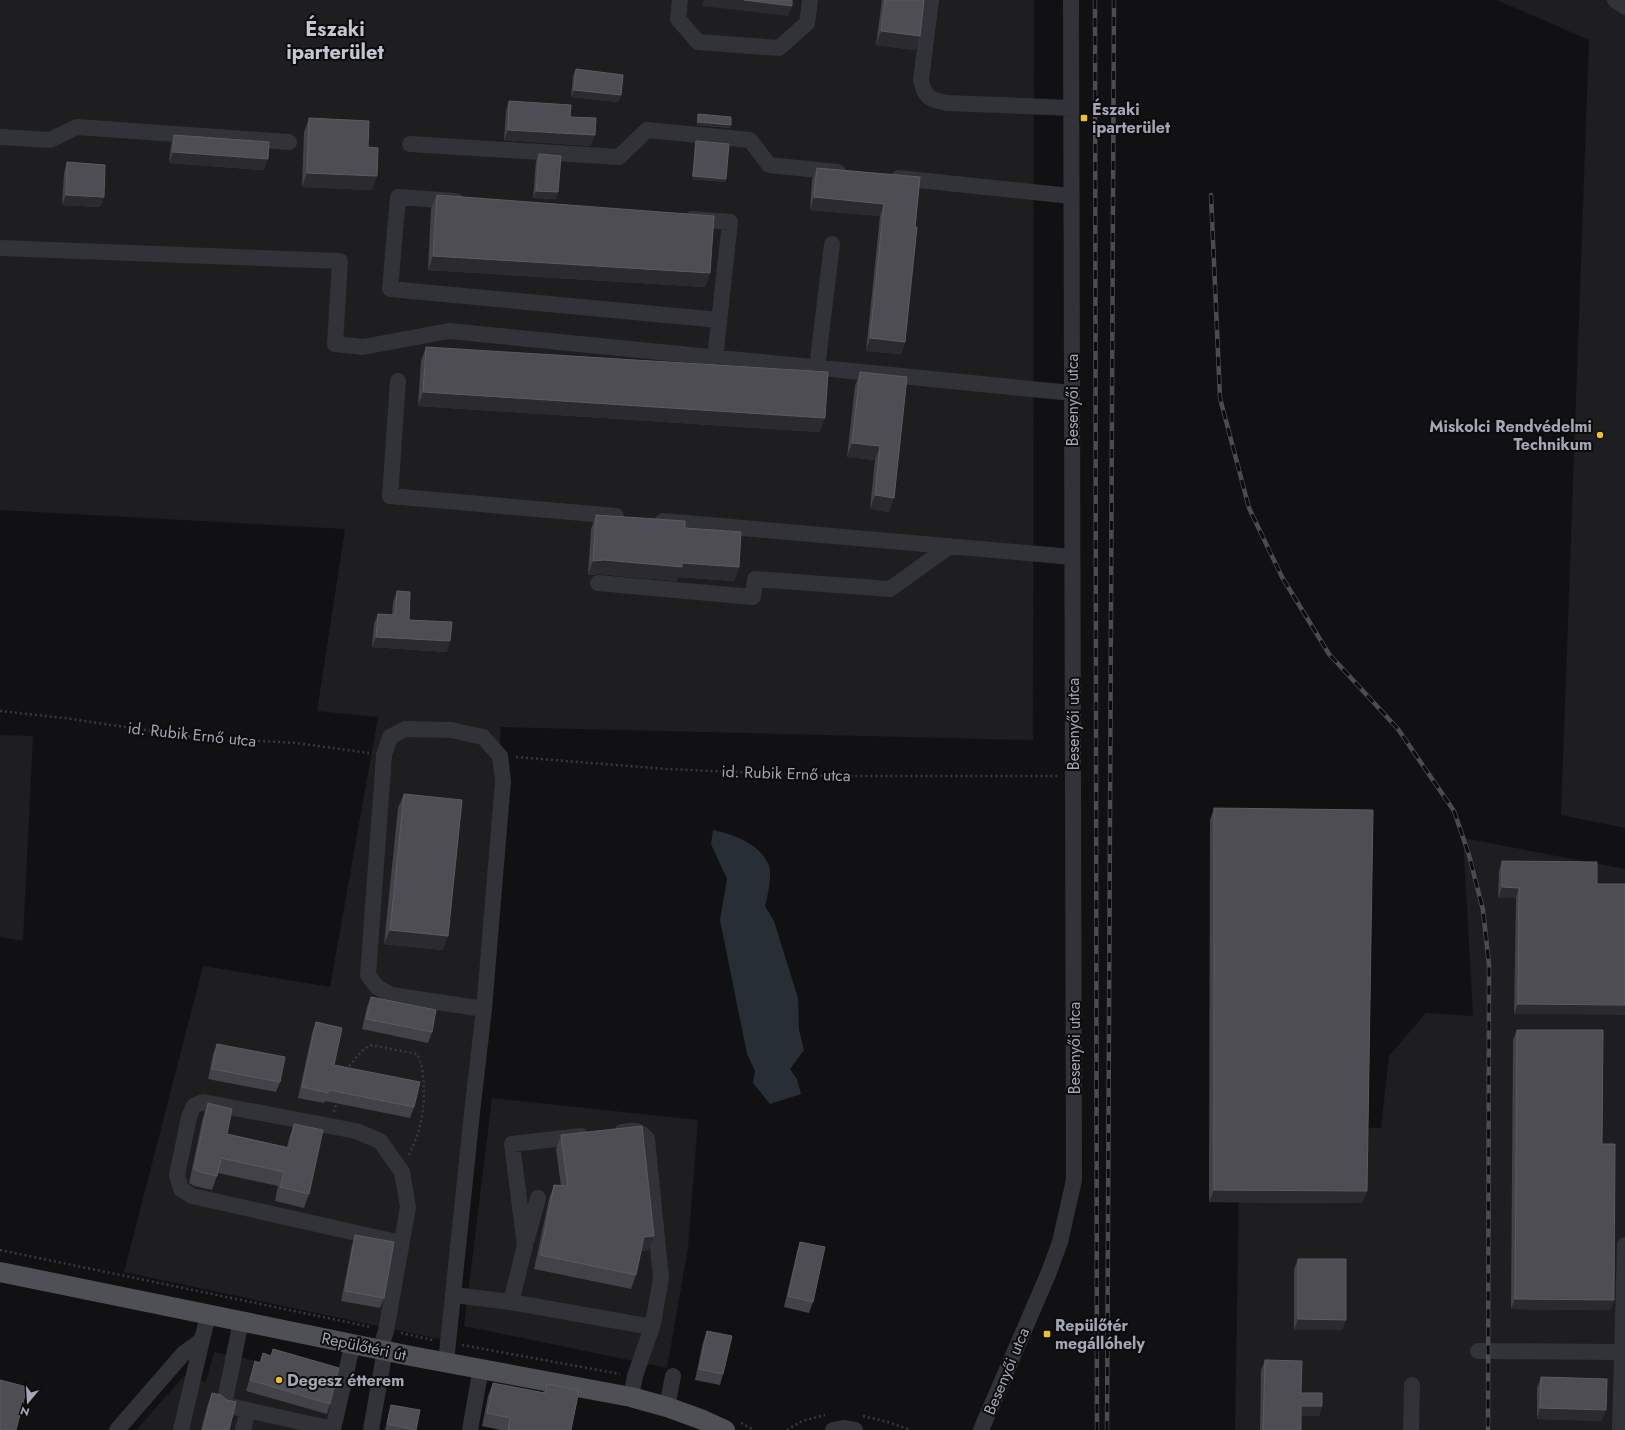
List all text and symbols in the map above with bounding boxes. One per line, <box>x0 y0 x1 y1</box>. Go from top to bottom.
district label: Északi iparterület <box>286 14 384 67</box>
place label: Északi iparterület <box>1092 98 1171 139</box>
marker: Északi iparterület <box>1079 113 1089 123</box>
street label: Besenyői utca <box>1061 354 1084 446</box>
place label: Miskolci Rendvédelmi Technikum <box>1429 415 1592 456</box>
marker: Miskolci Rendvédelmi Technikum <box>1595 430 1605 440</box>
street label: Besenyői utca <box>1062 678 1085 770</box>
street label: id. Rubik Ernő utca <box>127 716 257 753</box>
street label: id. Rubik Ernő utca <box>721 760 851 787</box>
street label: Besenyői utca <box>1063 1002 1086 1094</box>
place label: Repülőtér megállóhely <box>1055 1314 1145 1355</box>
street label: Besenyői utca <box>978 1324 1035 1418</box>
street label: Repülőtéri út <box>319 1326 408 1367</box>
marker: Repülőtér megállóhely <box>1042 1329 1052 1339</box>
place label: Degesz étterem <box>287 1369 404 1392</box>
marker: Degesz étterem <box>274 1375 284 1385</box>
north arrow <box>8 1382 48 1422</box>
text: N <box>18 1403 32 1420</box>

